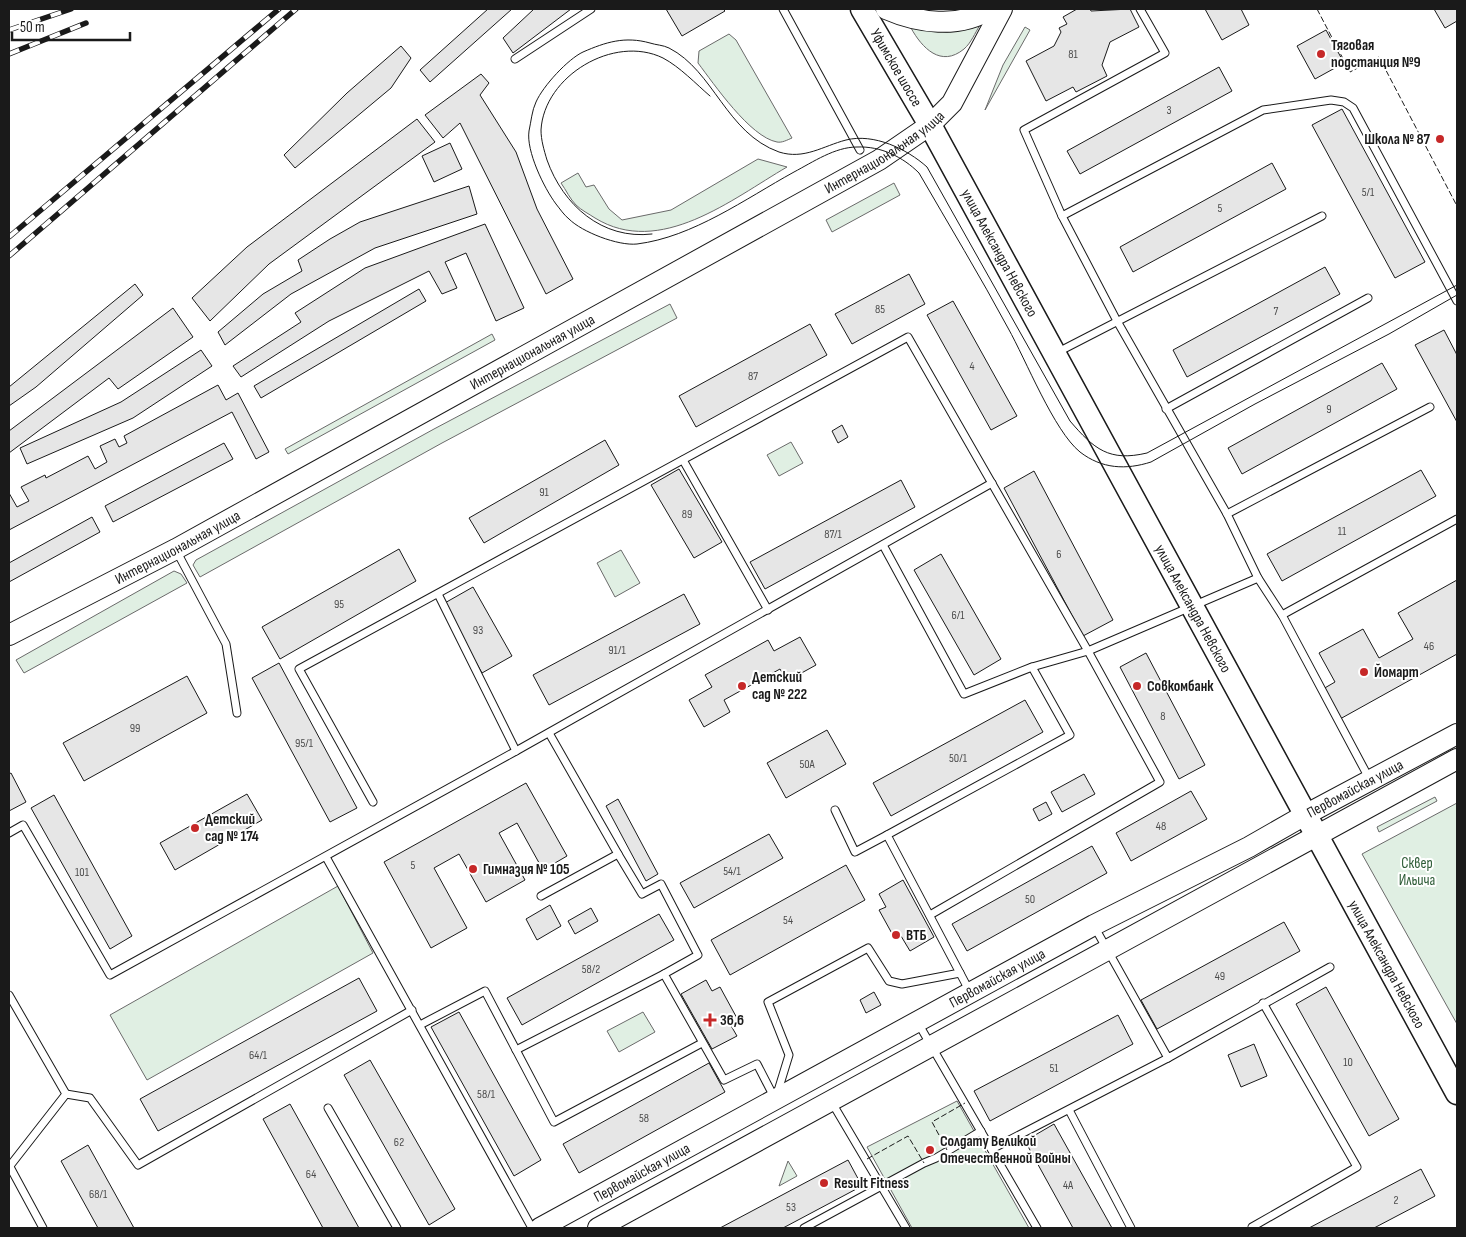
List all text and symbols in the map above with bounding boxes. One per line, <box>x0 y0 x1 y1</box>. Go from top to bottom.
scale bar <box>12 10 130 42</box>
text: 50 m <box>20 18 45 37</box>
street label: Уфимское шоссе <box>866 25 926 110</box>
place label: Тяговая подстанция №9 <box>1331 36 1421 72</box>
house number: 81 <box>1068 47 1079 62</box>
marker: Тяговая подстанция №9 <box>1315 48 1327 60</box>
house number: 3 <box>1166 103 1172 118</box>
street label: Интернациональная улица <box>821 107 949 198</box>
place label: Школа № 87 <box>1364 130 1430 149</box>
marker: Школа № 87 <box>1434 133 1446 145</box>
house number: 5/1 <box>1362 185 1375 200</box>
street label: улица Александра Невского <box>957 186 1042 320</box>
house number: 5 <box>1218 201 1223 216</box>
house number: 85 <box>875 302 885 317</box>
house number: 7 <box>1274 304 1279 319</box>
street label: Интернациональная улица <box>467 310 598 394</box>
house number: 4 <box>969 359 975 374</box>
house number: 87 <box>748 369 758 384</box>
house number: 9 <box>1326 402 1332 417</box>
house number: 91 <box>539 485 550 500</box>
street label: Интернациональная улица <box>112 506 244 589</box>
house number: 89 <box>682 507 692 522</box>
house number: 11 <box>1338 524 1347 539</box>
house number: 87/1 <box>824 527 843 542</box>
street label: улица Александра Невского <box>1150 541 1235 676</box>
house number: 6 <box>1056 547 1062 562</box>
house number: 95 <box>334 597 344 612</box>
house number: 6/1 <box>952 608 965 623</box>
house number: 93 <box>473 623 483 638</box>
house number: 46 <box>1424 639 1434 654</box>
house number: 91/1 <box>608 643 627 658</box>
place label: Йомарт <box>1374 663 1419 682</box>
marker: Йомарт <box>1358 666 1370 678</box>
place label: Детский сад № 222 <box>752 668 807 704</box>
place label: Совкомбанк <box>1147 677 1214 696</box>
marker: Детский сад № 222 <box>736 680 748 692</box>
marker: Совкомбанк <box>1131 680 1143 692</box>
house number: 8 <box>1160 709 1166 724</box>
house number: 99 <box>130 721 140 736</box>
house number: 95/1 <box>295 736 314 751</box>
house number: 50/1 <box>949 751 968 766</box>
street label: Первомайская улица <box>1304 755 1407 822</box>
house number: 50А <box>799 757 815 772</box>
place label: Детский сад № 174 <box>205 810 259 846</box>
house number: 48 <box>1156 819 1166 834</box>
marker: Детский сад № 174 <box>189 822 201 834</box>
park label: Сквер Ильича <box>1399 854 1436 890</box>
house number: 5 <box>411 858 416 873</box>
place label: Гимназия № 105 <box>483 860 570 879</box>
marker: Гимназия № 105 <box>467 863 479 875</box>
house number: 54/1 <box>723 864 742 879</box>
house number: 101 <box>75 865 90 880</box>
house number: 50 <box>1025 892 1035 907</box>
street label: улица Александра Невского <box>1344 897 1429 1032</box>
house number: 54 <box>783 913 793 928</box>
place label: ВТБ <box>906 926 927 945</box>
marker: ВТБ <box>890 929 902 941</box>
street label: Первомайская улица <box>946 944 1049 1012</box>
house number: 58/2 <box>582 962 600 977</box>
house number: 49 <box>1215 969 1225 984</box>
place label: 36,6 <box>720 1011 744 1030</box>
marker: 36,6 <box>704 1014 716 1026</box>
house number: 64/1 <box>249 1048 268 1063</box>
house number: 10 <box>1343 1055 1353 1070</box>
house number: 51 <box>1049 1061 1059 1076</box>
house number: 58/1 <box>477 1087 496 1102</box>
house number: 58 <box>639 1111 649 1126</box>
place label: Солдату Великой Отечественной Войны <box>940 1132 1071 1168</box>
house number: 62 <box>394 1135 404 1150</box>
street label: Первомайская улица <box>591 1139 694 1207</box>
marker: Солдату Великой Отечественной Войны <box>924 1144 936 1156</box>
house number: 64 <box>306 1167 316 1182</box>
place label: Result Fitness <box>834 1174 909 1193</box>
marker: Result Fitness <box>818 1177 830 1189</box>
house number: 4А <box>1063 1178 1074 1193</box>
house number: 68/1 <box>89 1187 108 1202</box>
house number: 2 <box>1394 1193 1399 1208</box>
house number: 53 <box>786 1200 796 1215</box>

